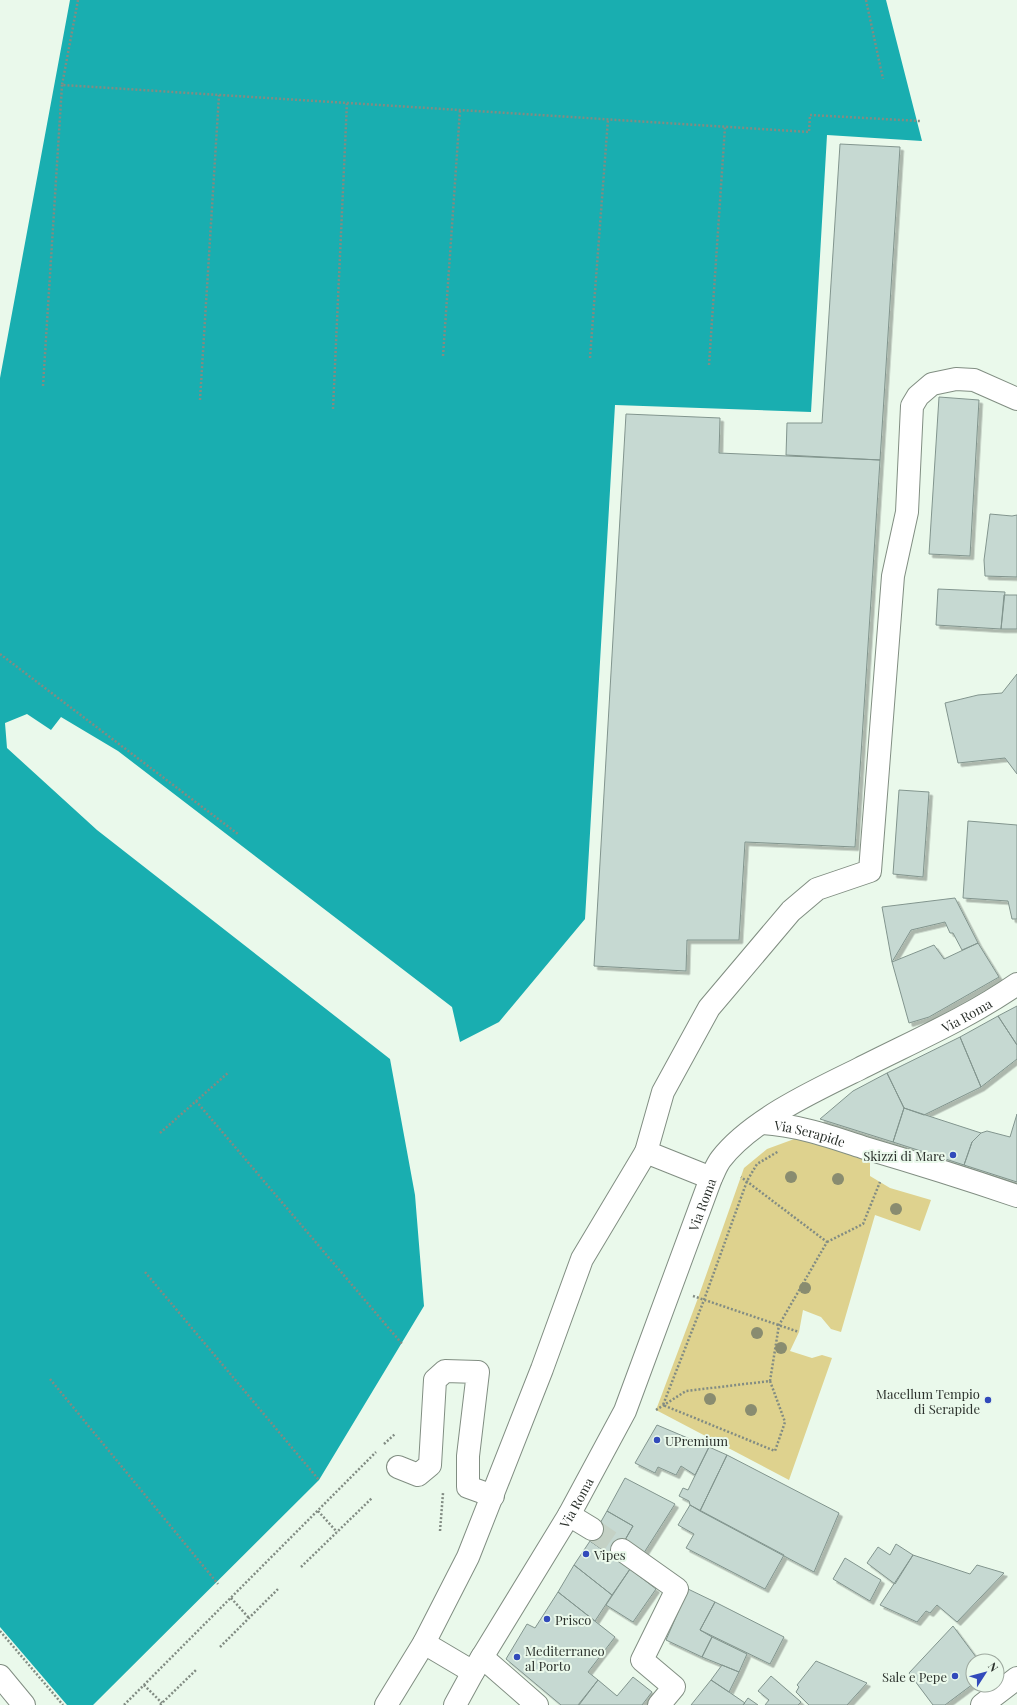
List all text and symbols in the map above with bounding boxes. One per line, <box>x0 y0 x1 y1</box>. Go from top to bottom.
street label: Via Roma <box>937 994 995 1036</box>
street label: Via Serapide <box>773 1116 848 1150</box>
place label: Skizzi di Mare <box>863 1147 945 1164</box>
marker: Skizzi di Mare <box>948 1150 958 1160</box>
street label: Via Roma <box>683 1175 719 1234</box>
place label: Macellum Tempio di Serapide <box>876 1385 980 1417</box>
marker: Macellum Tempio di Serapide <box>983 1395 993 1405</box>
place label: UPremium <box>665 1432 728 1449</box>
marker: UPremium <box>652 1435 662 1445</box>
street label: Via Roma <box>554 1474 597 1531</box>
place label: Vipes <box>593 1546 626 1563</box>
marker: Vipes <box>581 1549 591 1559</box>
place label: Prisco <box>555 1611 591 1628</box>
marker: Prisco <box>542 1614 552 1624</box>
place label: Mediterraneo al Porto <box>525 1642 605 1674</box>
marker: Mediterraneo al Porto <box>512 1652 522 1662</box>
north arrow <box>965 1653 1005 1693</box>
text: N <box>985 1659 1002 1674</box>
place label: Sale e Pepe <box>882 1668 947 1685</box>
marker: Sale e Pepe <box>950 1671 960 1681</box>

